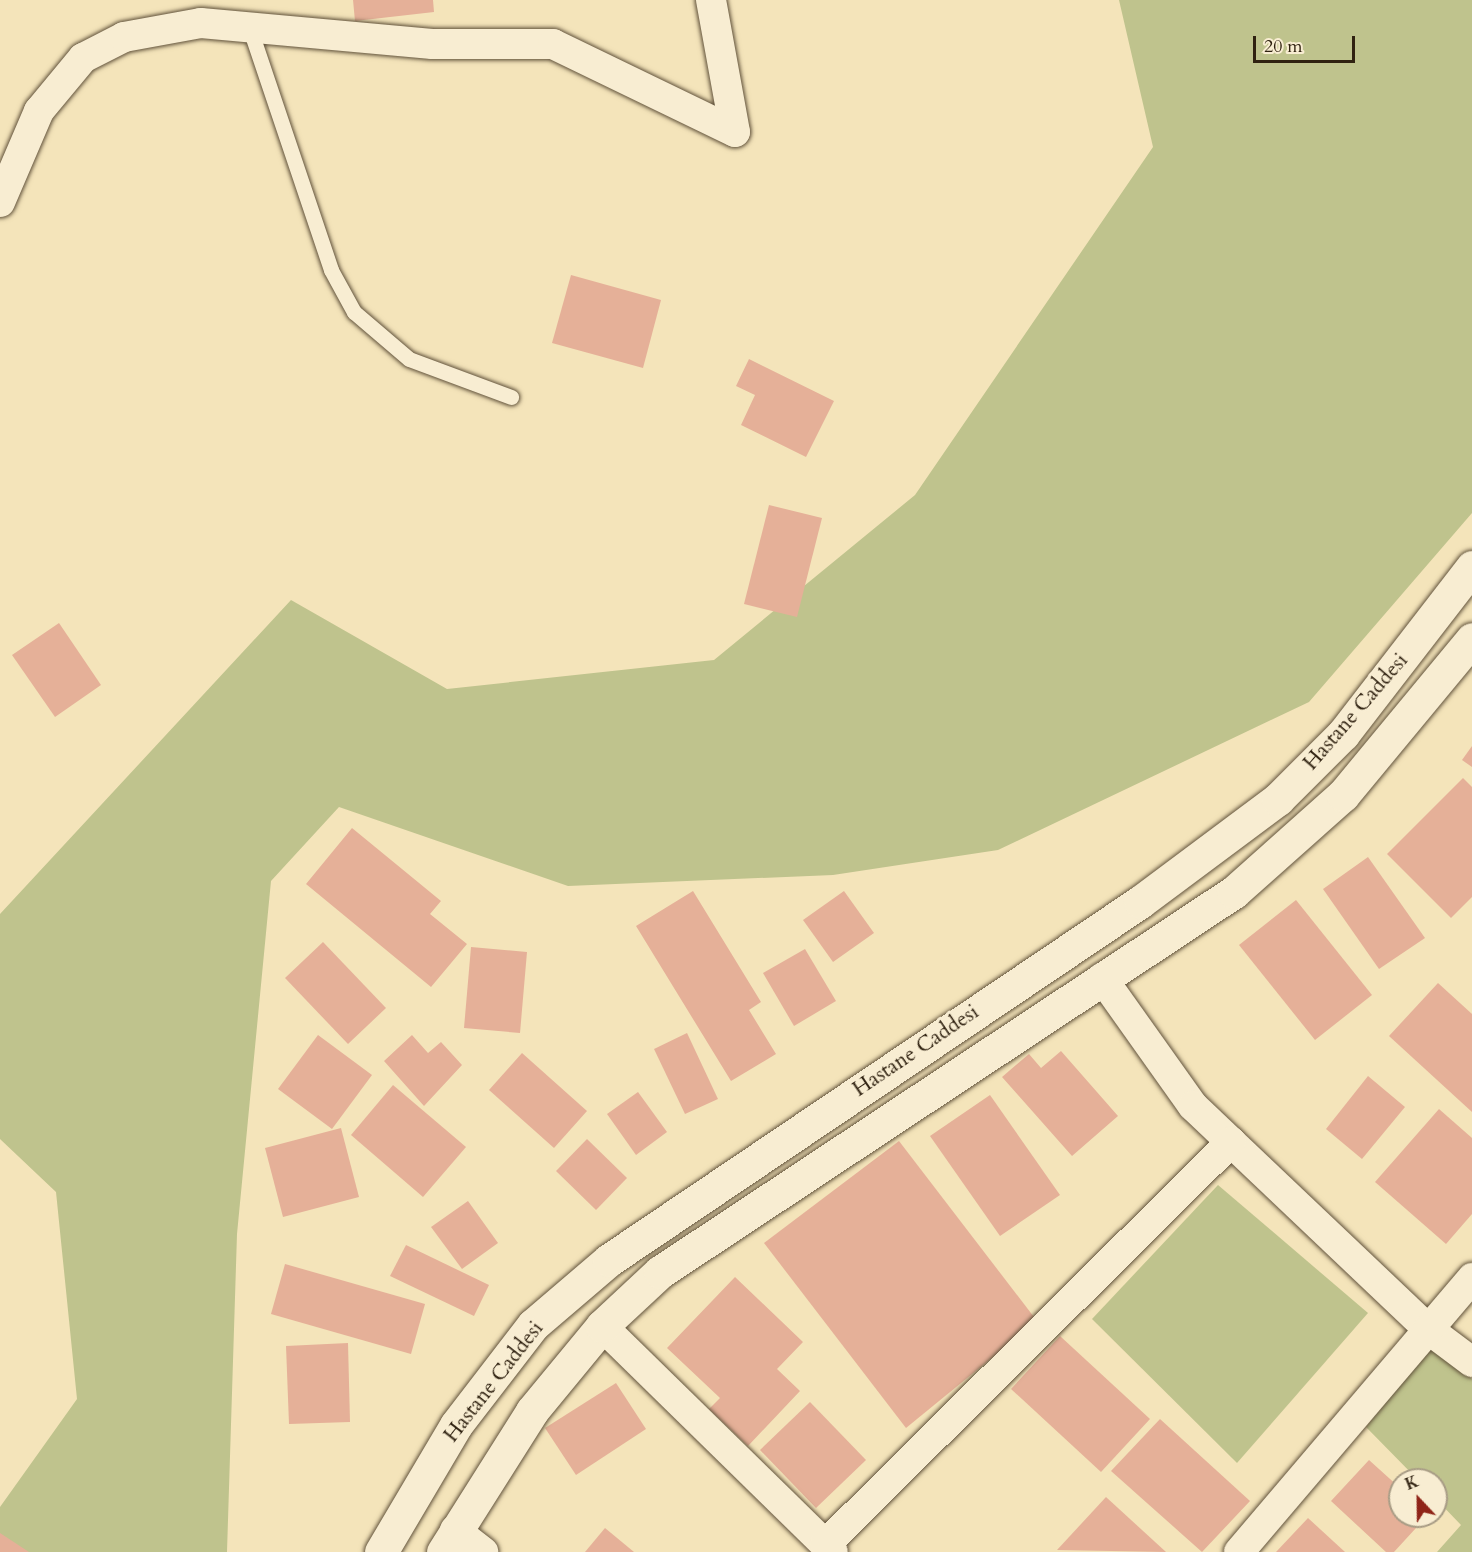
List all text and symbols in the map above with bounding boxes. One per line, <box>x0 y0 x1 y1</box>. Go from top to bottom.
scale bar <box>1256 24 1358 62</box>
text: 20 m <box>1264 34 1303 59</box>
street label: Hastane Caddesi <box>1298 648 1414 776</box>
street label: Hastane Caddesi <box>848 1000 984 1102</box>
street label: Hastane Caddesi <box>439 1317 549 1447</box>
north arrow <box>1388 1468 1448 1528</box>
text: K <box>1402 1471 1422 1496</box>

